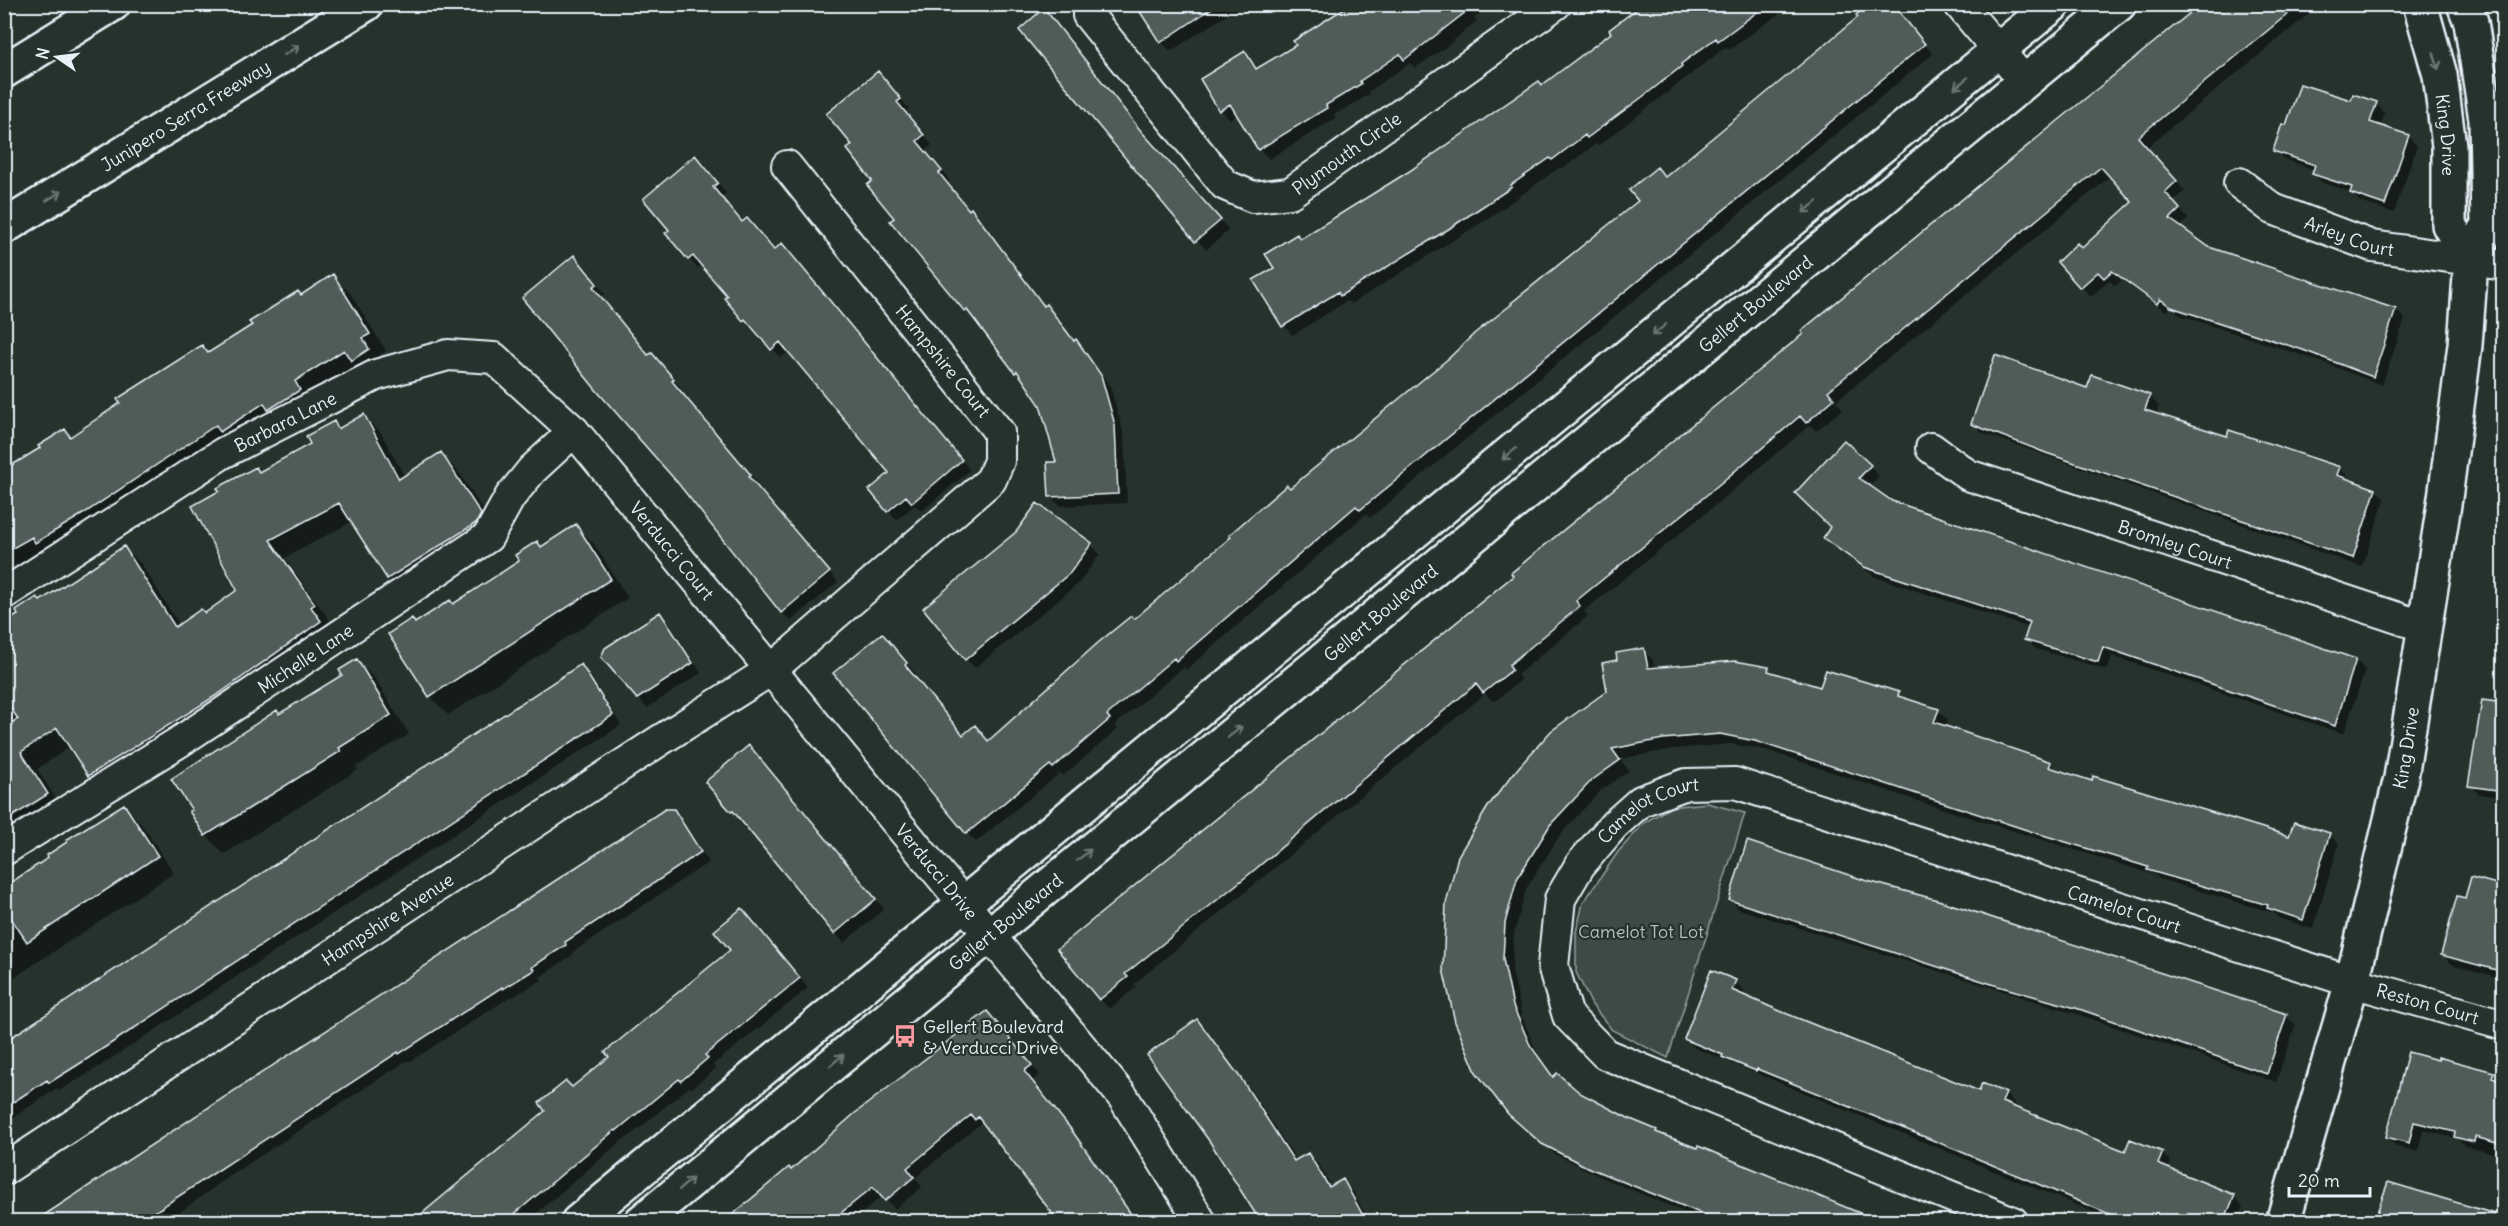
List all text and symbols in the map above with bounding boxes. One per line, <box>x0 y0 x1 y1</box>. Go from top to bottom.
north arrow <box>27 27 87 87</box>
one-way arrow <box>283 43 300 55</box>
text: N <box>31 46 53 61</box>
one-way arrow <box>2431 51 2442 70</box>
street label: Junipero Serra Freeway <box>96 54 274 176</box>
one-way arrow <box>1953 76 1969 89</box>
street label: King Drive <box>2431 92 2461 176</box>
street label: Plymouth Circle <box>1287 107 1405 200</box>
one-way arrow <box>45 189 62 201</box>
one-way arrow <box>1802 200 1818 213</box>
street label: Arley Court <box>2301 210 2395 261</box>
street label: Gellert Boulevard <box>1694 250 1817 357</box>
street label: Hampshire Court <box>891 300 995 422</box>
one-way arrow <box>1651 324 1667 337</box>
street label: Barbara Lane <box>230 386 340 457</box>
one-way arrow <box>1502 447 1517 461</box>
street label: Verducci Court <box>625 496 720 604</box>
street label: Bromley Court <box>2115 514 2235 574</box>
street label: Gellert Boulevard <box>1319 559 1442 666</box>
street label: Michelle Lane <box>253 618 357 698</box>
street label: King Drive <box>2387 705 2424 791</box>
one-way arrow <box>1227 725 1243 738</box>
street label: Camelot Court <box>1592 772 1699 848</box>
street label: Verducci Drive <box>891 819 983 924</box>
one-way arrow <box>1076 849 1092 862</box>
street label: Hampshire Avenue <box>317 867 457 971</box>
street label: Gellert Boulevard <box>943 868 1067 976</box>
street label: Camelot Court <box>2065 880 2184 938</box>
park label: Camelot Tot Lot <box>1578 920 1704 943</box>
street label: Reston Court <box>2374 978 2482 1029</box>
place label: Gellert Boulevard & Verducci Drive <box>923 1015 1064 1059</box>
bus stop icon: Gellert Boulevard & Verducci Drive <box>892 1023 918 1049</box>
one-way arrow <box>829 1053 845 1066</box>
scale bar <box>2289 1160 2370 1198</box>
text: 20 m <box>2298 1169 2340 1192</box>
one-way arrow <box>678 1178 694 1191</box>

